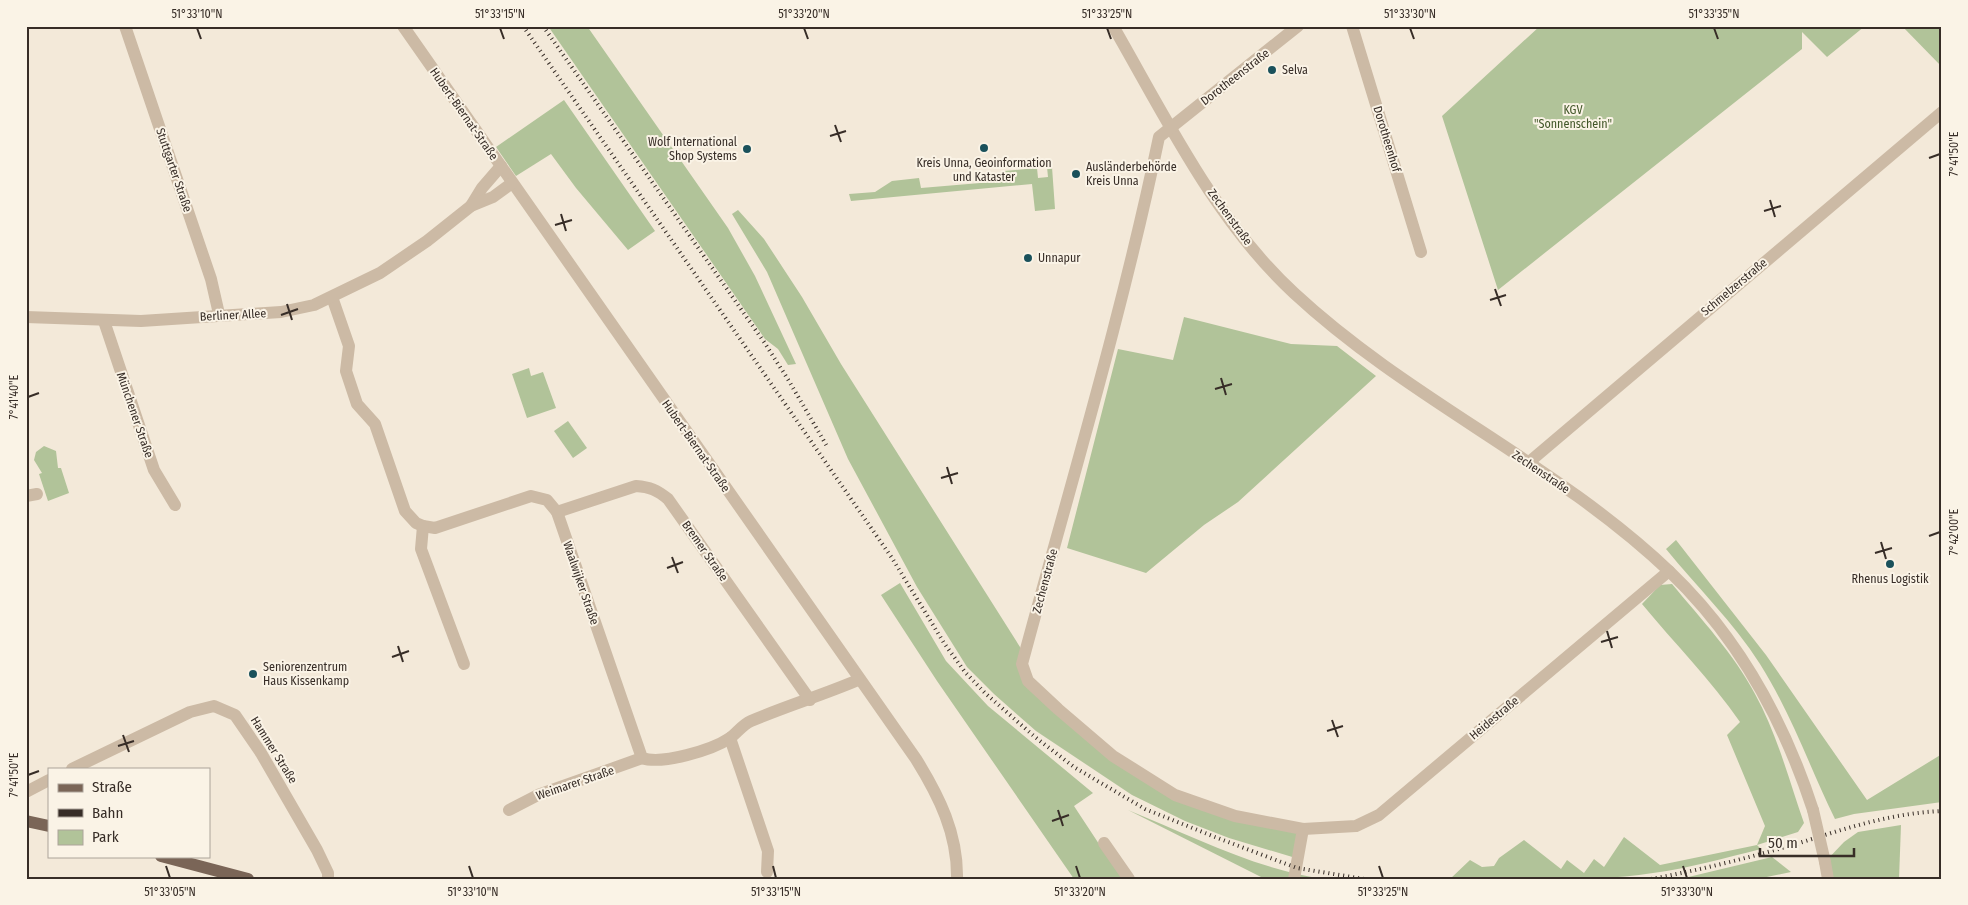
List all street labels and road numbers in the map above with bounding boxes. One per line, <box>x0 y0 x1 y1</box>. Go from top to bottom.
street label: Dorotheenstraße <box>1198 46 1272 108</box>
street label: Hubert-Biernat-Straße <box>427 65 501 163</box>
street label: Dorotheenhof <box>1370 104 1404 175</box>
street label: Stuttgarter Straße <box>153 126 195 214</box>
street label: Zechenstraße <box>1205 186 1255 248</box>
street label: Schmelzerstraße <box>1698 255 1770 319</box>
street label: Berliner Allee <box>199 306 267 324</box>
street label: Münchener Straße <box>114 370 156 460</box>
street label: Hubert-Biernat-Straße <box>659 397 733 495</box>
street label: Zechenstraße <box>1510 448 1572 496</box>
street label: Bremer Straße <box>679 518 731 584</box>
street label: Waalwijker Straße <box>560 539 602 627</box>
street label: Zechenstraße <box>1030 547 1060 615</box>
street label: Heidestraße <box>1467 693 1521 743</box>
street label: Hammer Straße <box>248 714 300 786</box>
street label: Weimarer Straße <box>534 763 616 803</box>

